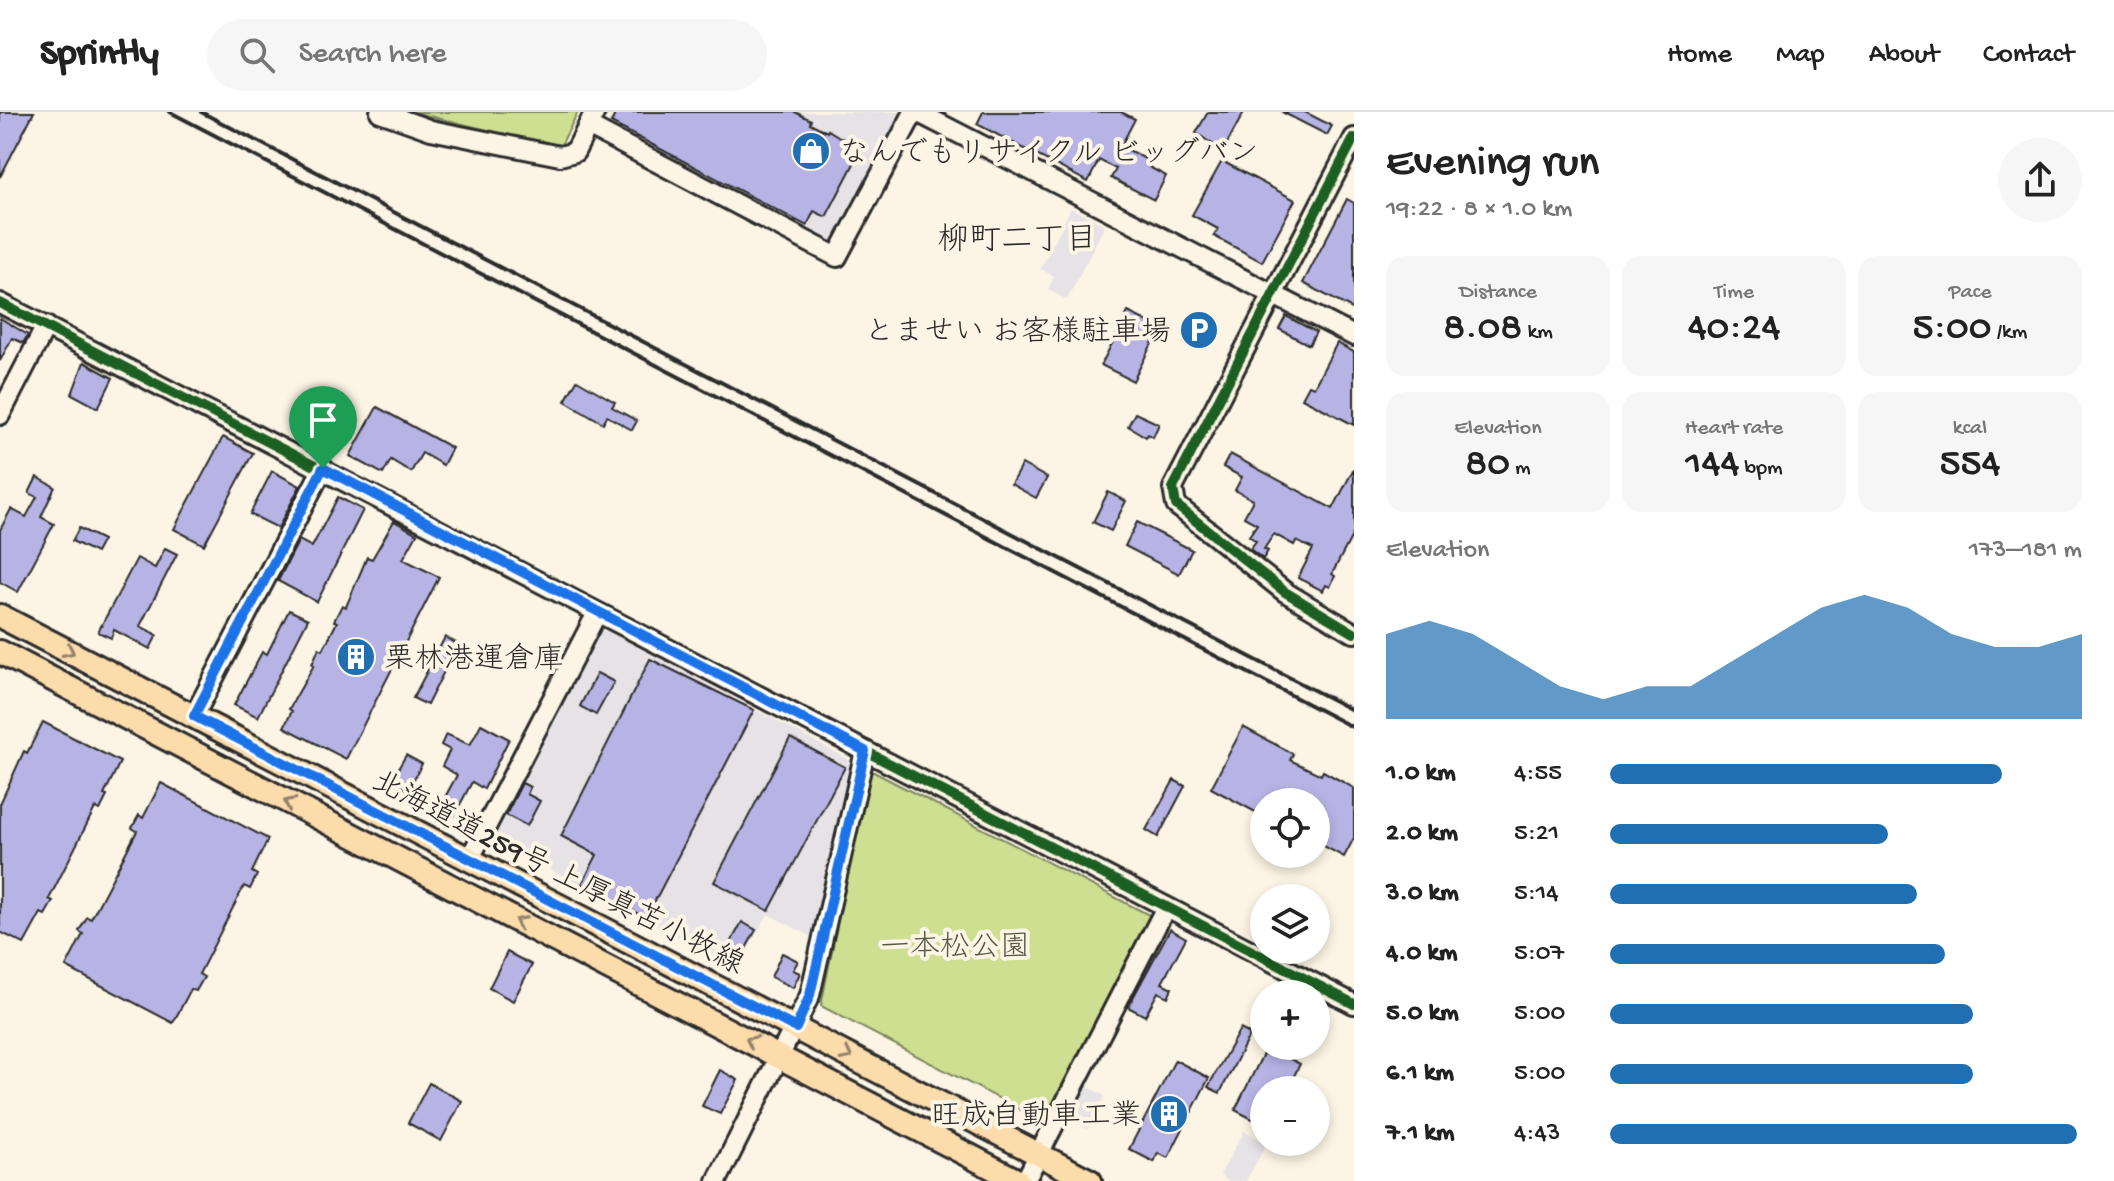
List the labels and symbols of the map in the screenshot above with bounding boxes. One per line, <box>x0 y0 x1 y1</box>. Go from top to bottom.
shop icon: なんでもリサイクル ビッグバン <box>790 130 832 172</box>
place label: なんでもリサイクル ビッグバン <box>839 136 1259 173</box>
district label: 柳町二丁目 <box>937 223 1097 261</box>
parking icon: とませい お客様駐車場 <box>1178 309 1220 351</box>
place label: とませい お客様駐車場 <box>864 315 1171 352</box>
pin <box>289 386 357 468</box>
building icon: 栗林港運倉庫 <box>335 636 377 678</box>
one-way arrow <box>61 642 76 657</box>
place label: 栗林港運倉庫 <box>384 642 564 679</box>
street label: 北海道道259号 上厚真苫小牧線 <box>365 764 750 984</box>
one-way arrow <box>282 797 297 812</box>
one-way arrow <box>513 916 528 931</box>
park label: 一本松公園 <box>880 930 1030 967</box>
one-way arrow <box>744 1035 759 1051</box>
one-way arrow <box>838 1045 853 1060</box>
building icon: 旺成自動車工業 <box>1148 1093 1190 1135</box>
place label: 旺成自動車工業 <box>931 1099 1141 1136</box>

